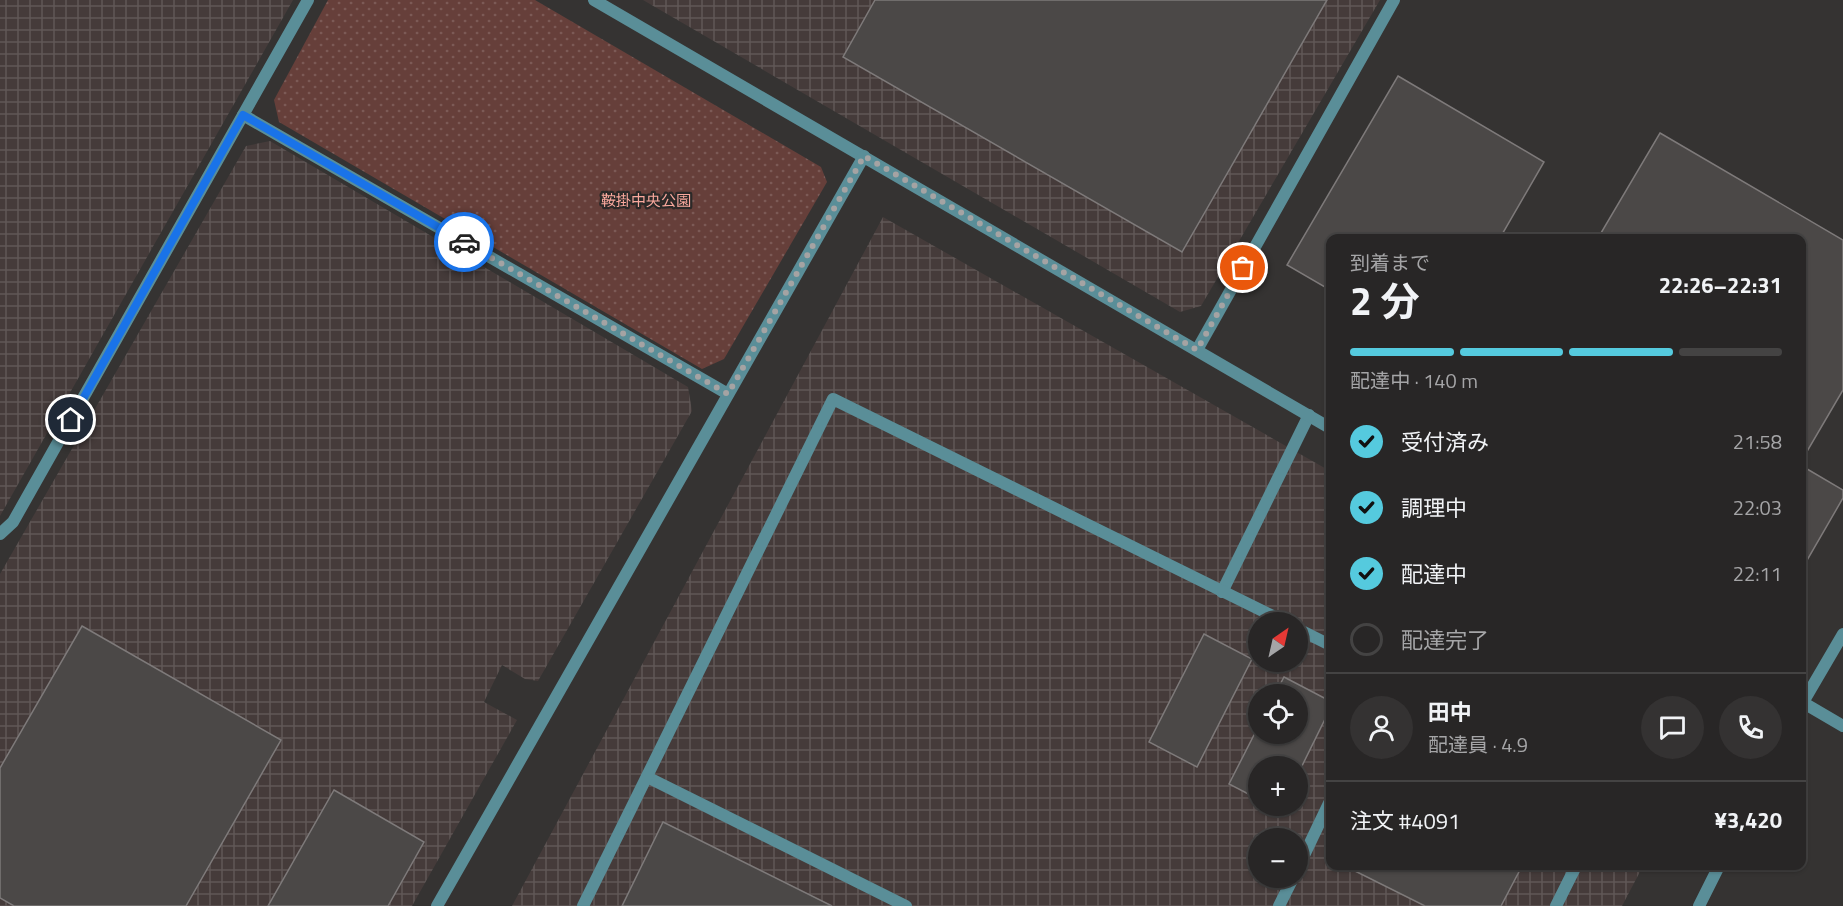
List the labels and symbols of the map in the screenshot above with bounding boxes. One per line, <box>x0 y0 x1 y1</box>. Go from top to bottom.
park label: 鞍掛中央公園 <box>601 189 691 212</box>
courier <box>434 212 494 272</box>
pin <box>1217 242 1268 293</box>
pin <box>45 394 96 445</box>
north arrow <box>1248 612 1308 672</box>

